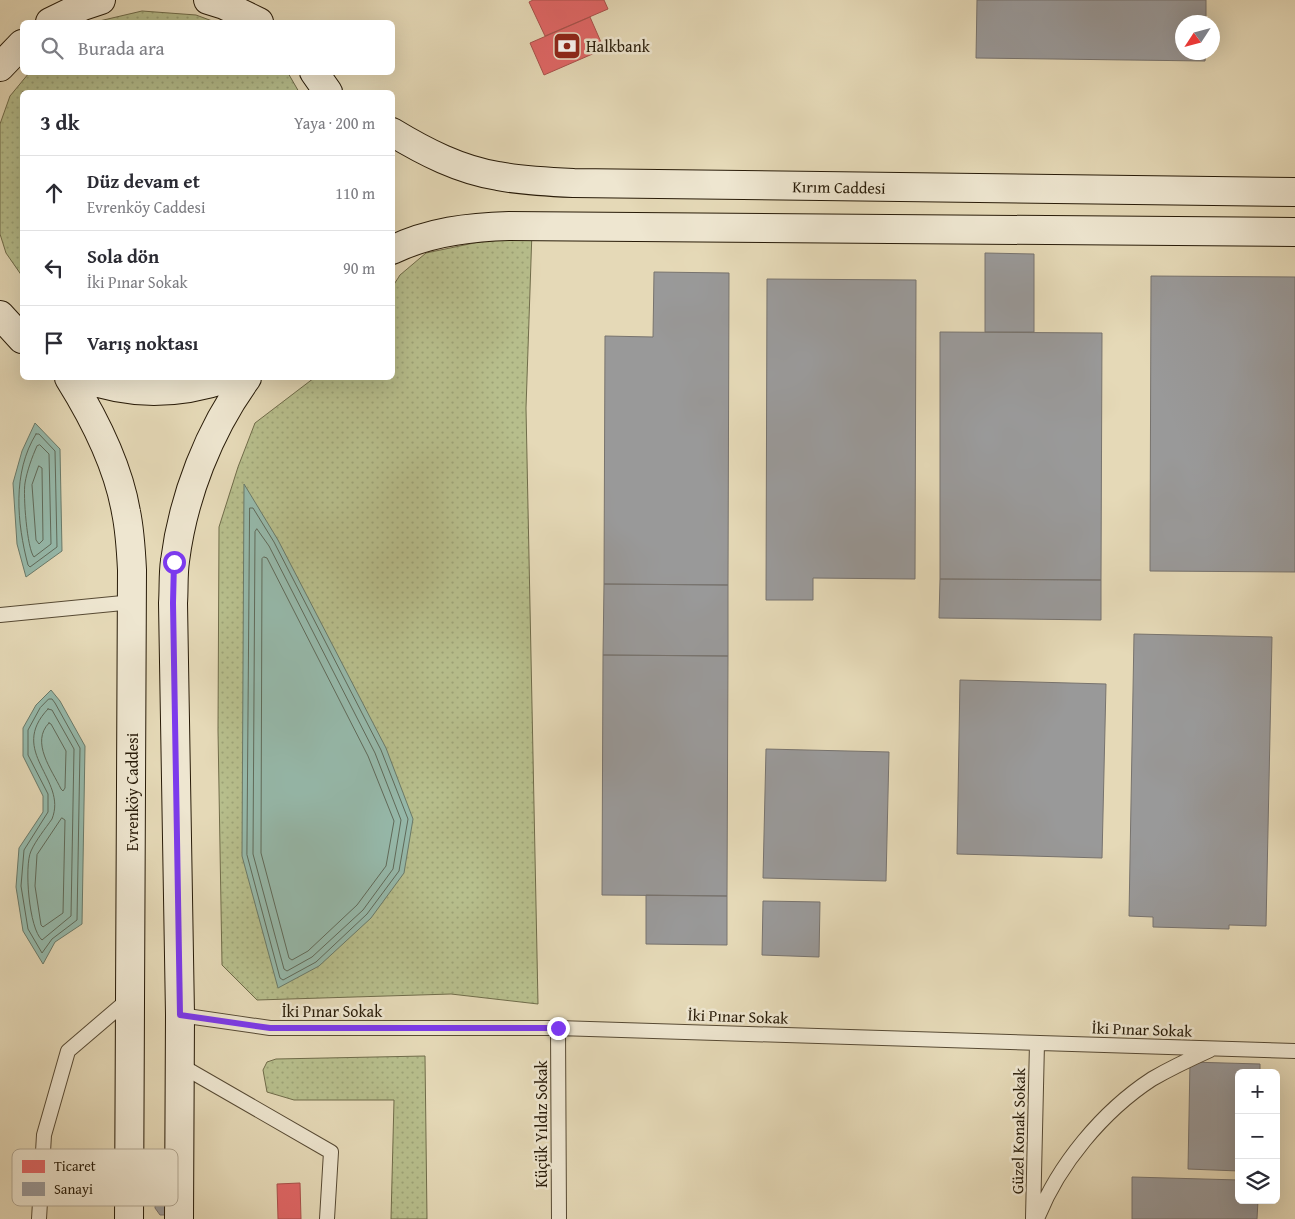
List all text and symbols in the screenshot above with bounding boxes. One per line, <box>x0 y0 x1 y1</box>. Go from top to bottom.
north arrow <box>1175 15 1220 60</box>
search box <box>20 20 395 75</box>
bank icon: Halkbank <box>552 31 582 61</box>
icon: search <box>38 34 66 62</box>
text: Burada ara <box>78 34 165 62</box>
place label: Halkbank <box>586 34 651 58</box>
text: 3 dk <box>40 107 80 138</box>
text: Yaya · 200 m <box>294 111 375 135</box>
text: Düz devam et <box>87 167 200 195</box>
street label: Kırım Caddesi <box>792 174 886 200</box>
icon: ahead <box>40 179 68 207</box>
text: 110 m <box>335 181 375 205</box>
text: Evrenköy Caddesi <box>87 195 205 219</box>
text: Sola dön <box>87 242 159 270</box>
icon: left <box>40 254 68 282</box>
text: 90 m <box>343 256 375 280</box>
text: İki Pınar Sokak <box>87 270 188 294</box>
icon: arrive <box>40 329 68 357</box>
text: Varış noktası <box>87 329 198 357</box>
route start <box>163 551 186 574</box>
street label: Evrenköy Caddesi <box>120 732 144 851</box>
street label: İki Pınar Sokak <box>282 999 383 1023</box>
street label: İki Pınar Sokak <box>687 1002 790 1030</box>
street label: İki Pınar Sokak <box>1091 1015 1194 1043</box>
route end <box>547 1017 570 1040</box>
street label: Küçük Yıldız Sokak <box>529 1059 553 1188</box>
street label: Güzel Konak Sokak <box>1005 1067 1031 1194</box>
map controls <box>1235 1069 1280 1204</box>
button: + <box>1235 1069 1280 1114</box>
button: − <box>1235 1114 1280 1159</box>
legend <box>12 1149 178 1206</box>
text: Ticaret <box>54 1156 96 1176</box>
button: layers <box>1235 1159 1280 1204</box>
text: Sanayi <box>54 1179 93 1199</box>

